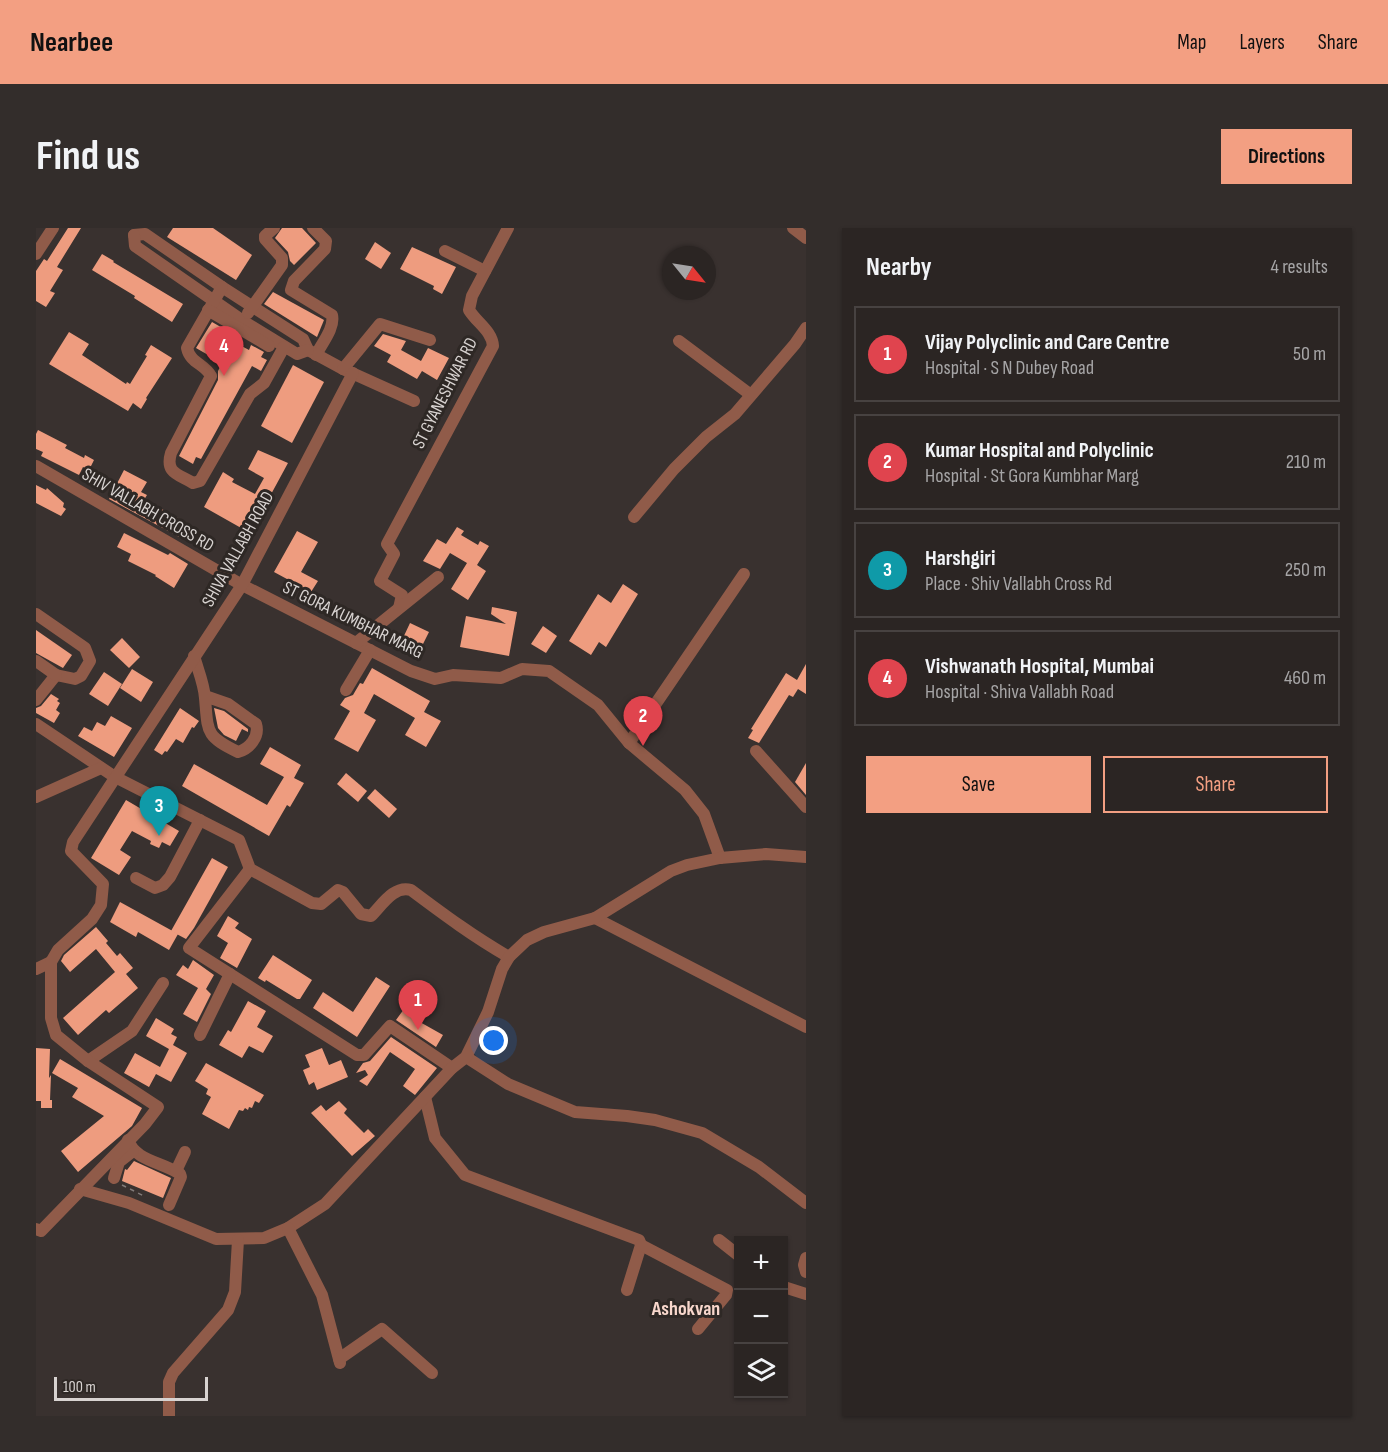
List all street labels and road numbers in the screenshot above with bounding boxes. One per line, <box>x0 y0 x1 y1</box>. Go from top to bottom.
street label: ST GYANESHWAR RD <box>408 334 482 452</box>
street label: SHIV VALLABH CROSS RD <box>78 464 218 556</box>
street label: SHIVA VALLABH ROAD <box>198 488 278 610</box>
street label: ST GORA KUMBHAR MARG <box>279 577 427 663</box>

